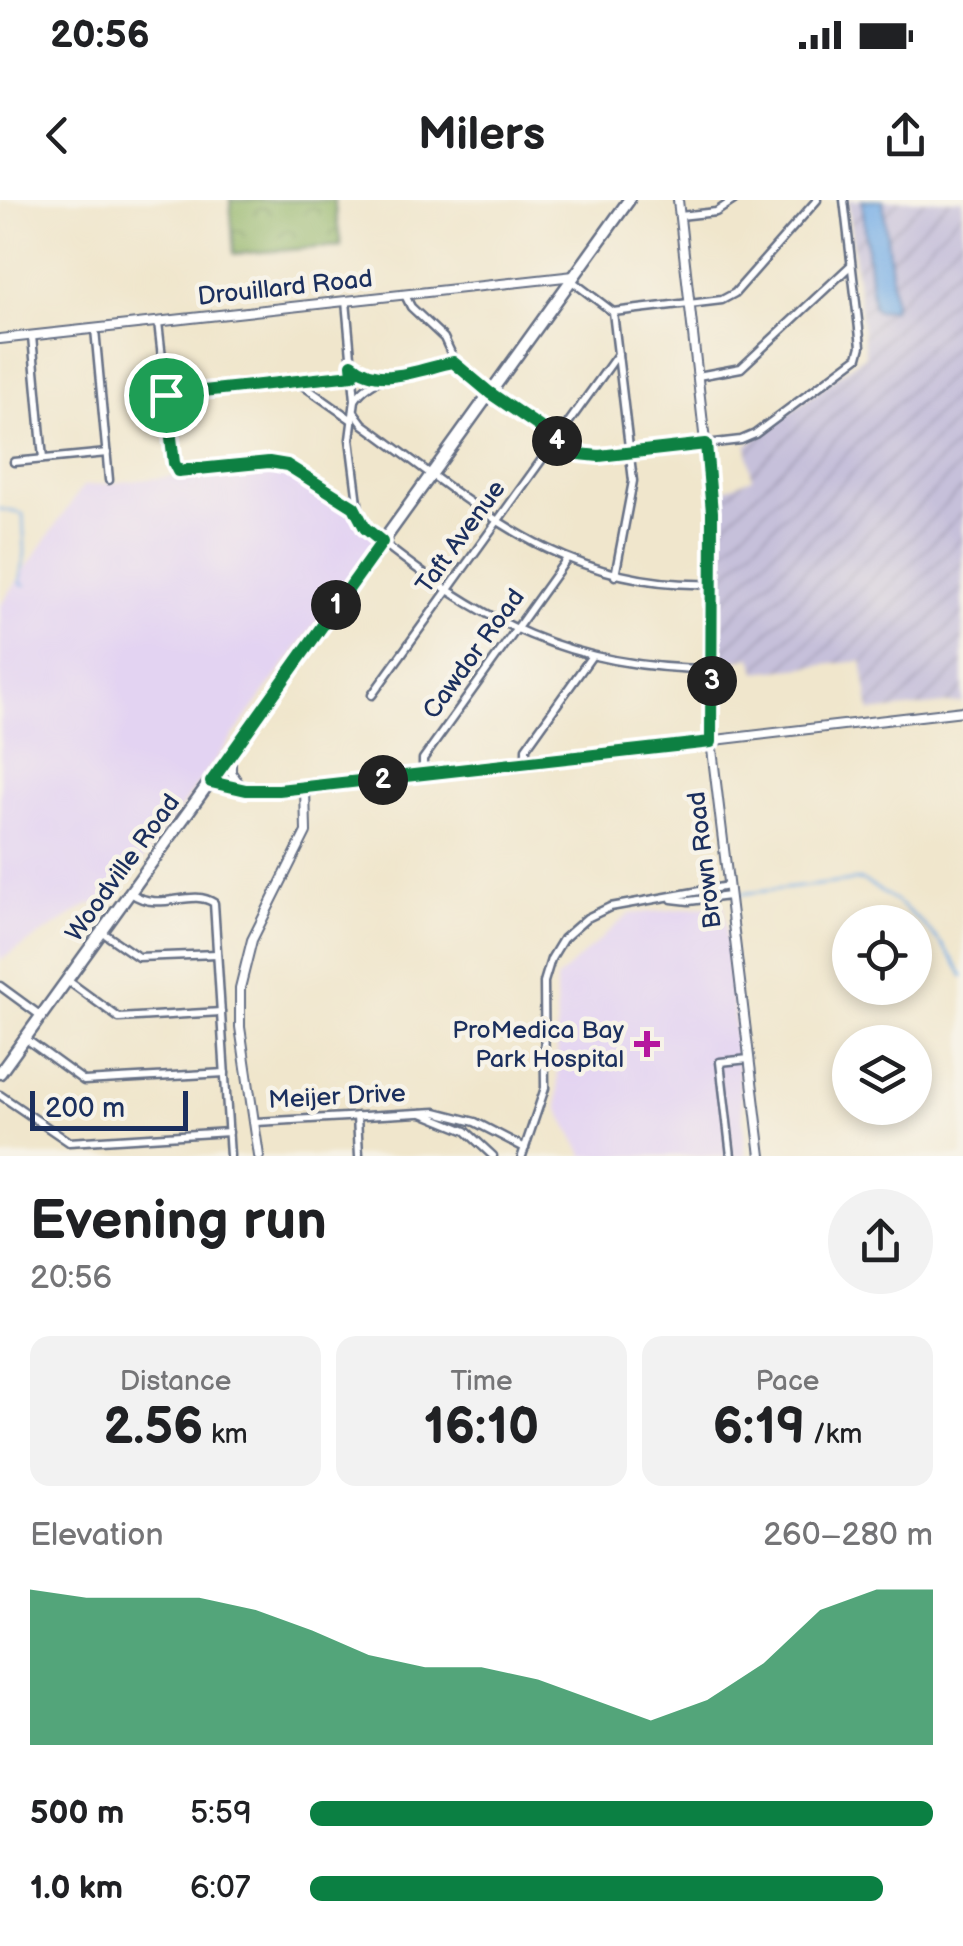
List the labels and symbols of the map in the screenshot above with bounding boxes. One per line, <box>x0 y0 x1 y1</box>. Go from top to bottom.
street label: Drouillard Road <box>196 263 374 313</box>
pin <box>124 353 209 438</box>
pin: 4 <box>532 416 582 466</box>
street label: Taft Avenue <box>409 474 513 600</box>
pin: 1 <box>311 580 361 630</box>
street label: Cawdor Road <box>416 583 532 725</box>
pin: 3 <box>687 656 737 706</box>
pin: 2 <box>358 755 408 805</box>
street label: Woodville Road <box>59 788 187 948</box>
street label: Brown Road <box>681 790 729 930</box>
place label: ProMedica Bay Park Hospital <box>452 1015 625 1075</box>
marker: ProMedica Bay Park Hospital <box>634 1031 660 1057</box>
street label: Meijer Drive <box>267 1078 407 1116</box>
scale bar <box>30 1086 188 1130</box>

